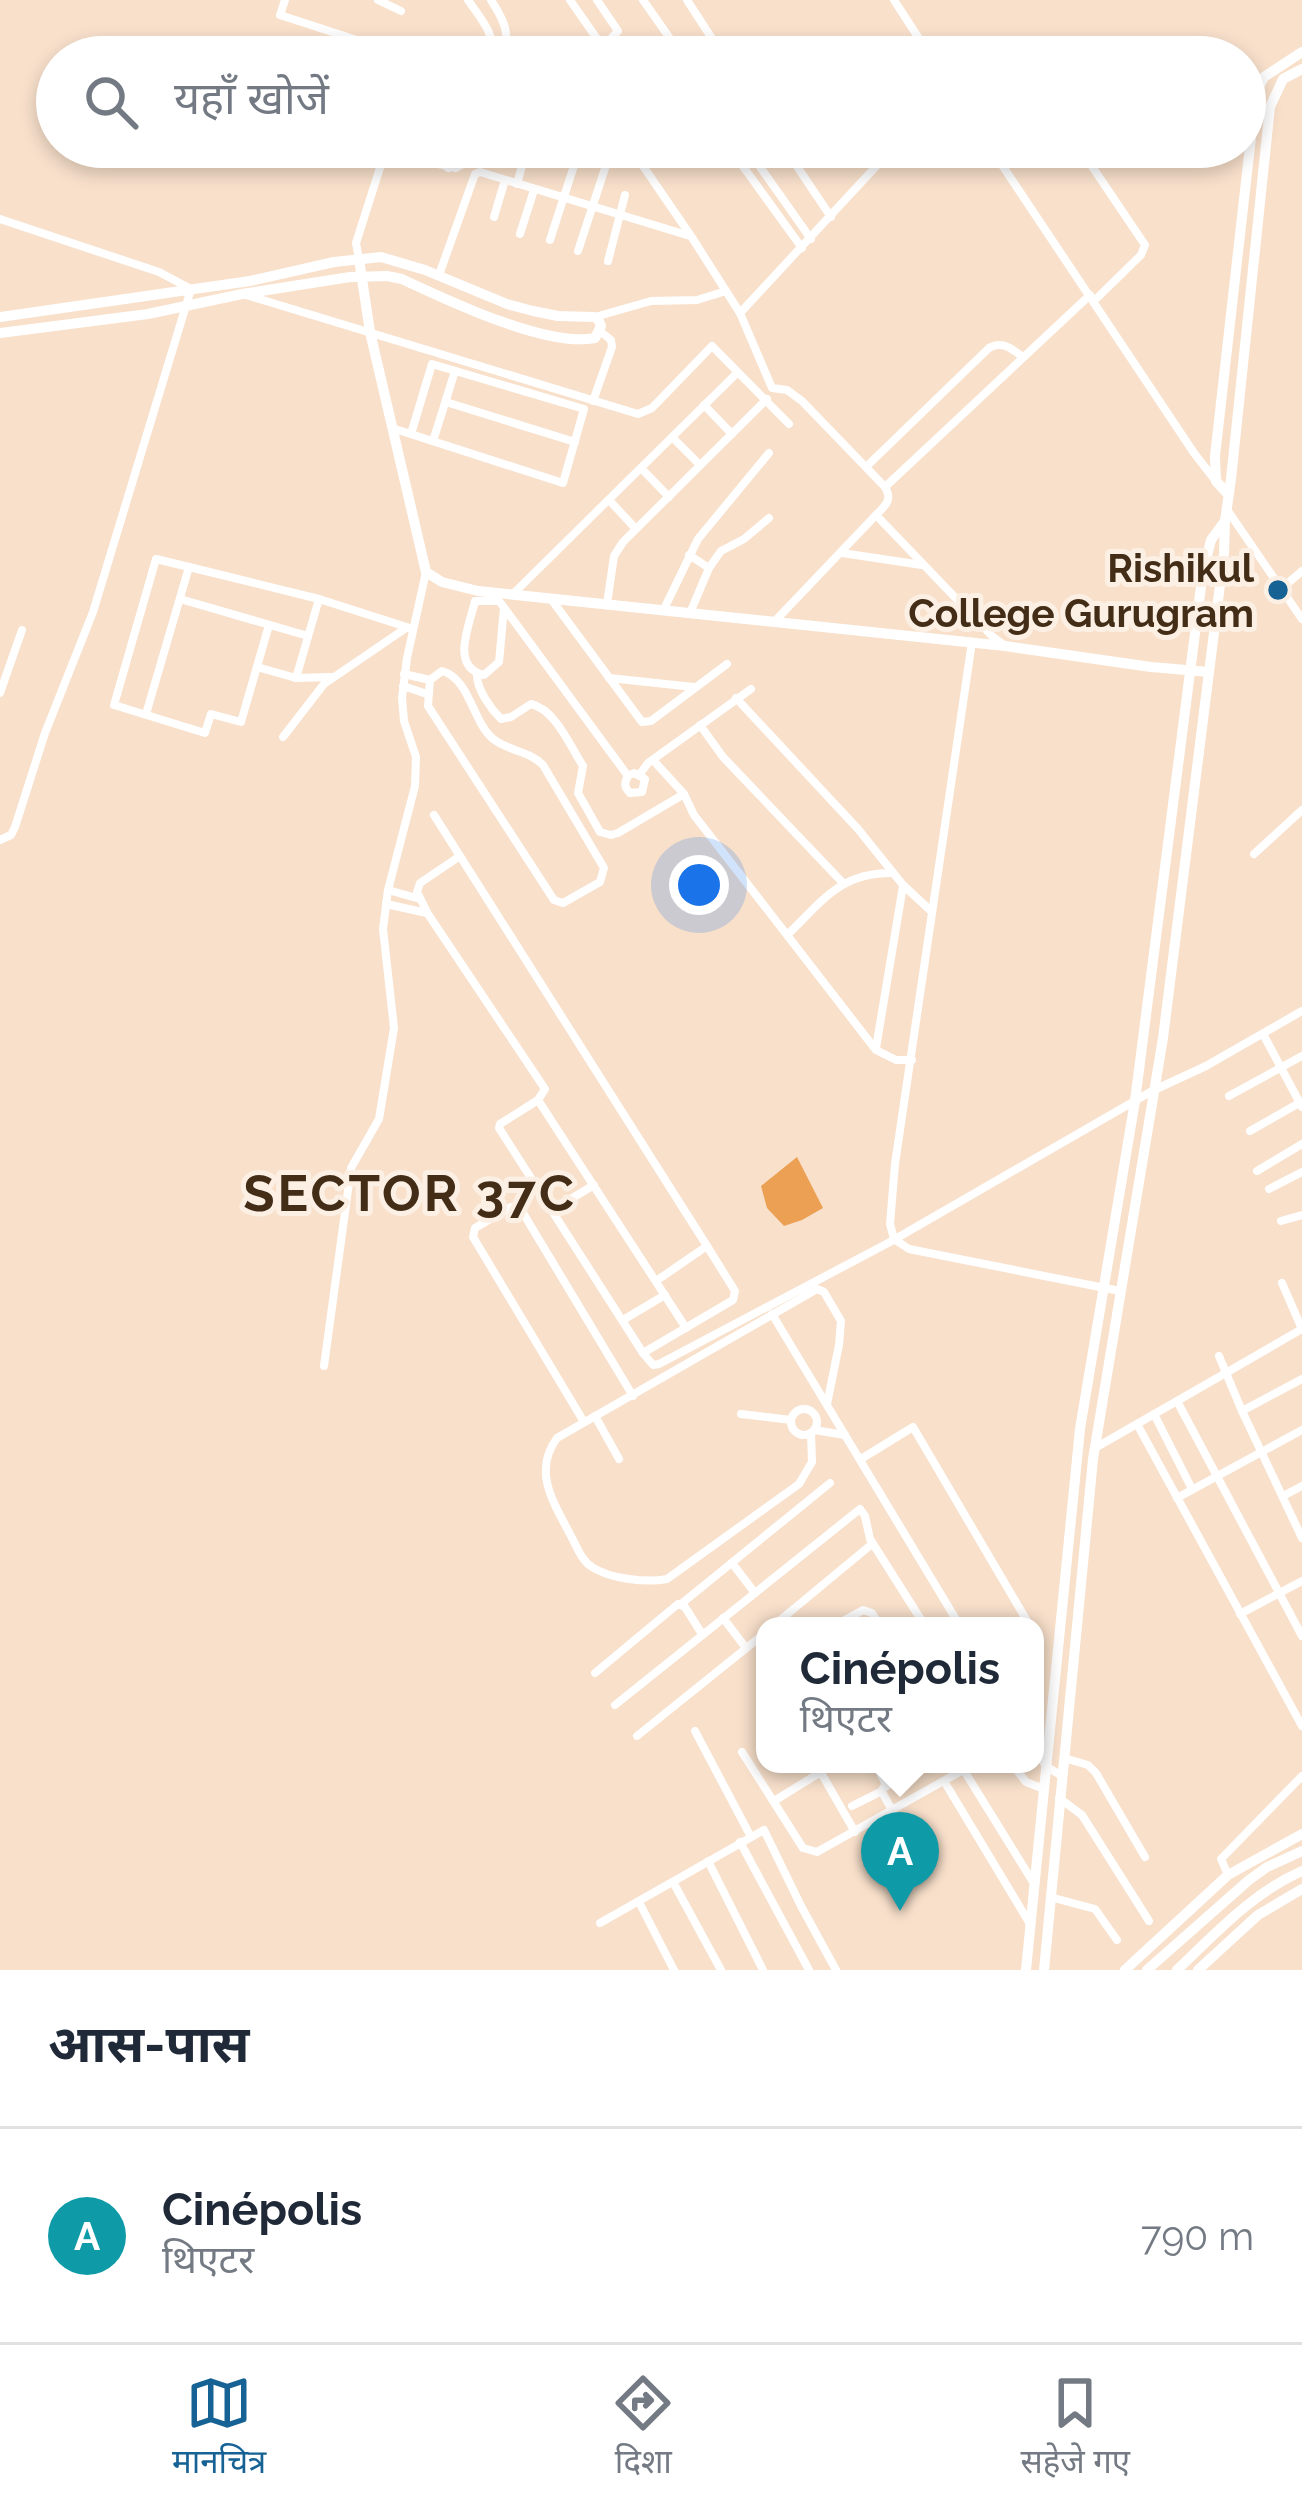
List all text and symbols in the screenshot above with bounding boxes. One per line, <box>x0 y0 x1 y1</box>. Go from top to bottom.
search box <box>36 36 1266 168</box>
icon: search <box>78 69 144 135</box>
text: यहाँ खोजें <box>174 72 329 125</box>
place label: Rishikul College Gurugram <box>908 545 1255 636</box>
marker: Rishikul College Gurugram <box>1265 577 1291 603</box>
your location <box>669 855 729 915</box>
district label: SECTOR 37C <box>243 1163 577 1223</box>
popup <box>756 1617 1044 1773</box>
text: Cinépolis <box>800 1642 1000 1695</box>
text: थिएटर <box>800 1695 892 1741</box>
pin: A <box>861 1812 939 1911</box>
text: आस-पास <box>48 2014 249 2074</box>
text: Cinépolis <box>162 2183 362 2236</box>
text: A <box>74 2213 100 2259</box>
text: 790 m <box>1141 2213 1254 2259</box>
text: थिएटर <box>162 2236 254 2282</box>
tab: मानचित्र <box>172 2370 266 2486</box>
tab: दिशा <box>610 2370 676 2486</box>
tab: सहेजे गए <box>1020 2370 1130 2486</box>

